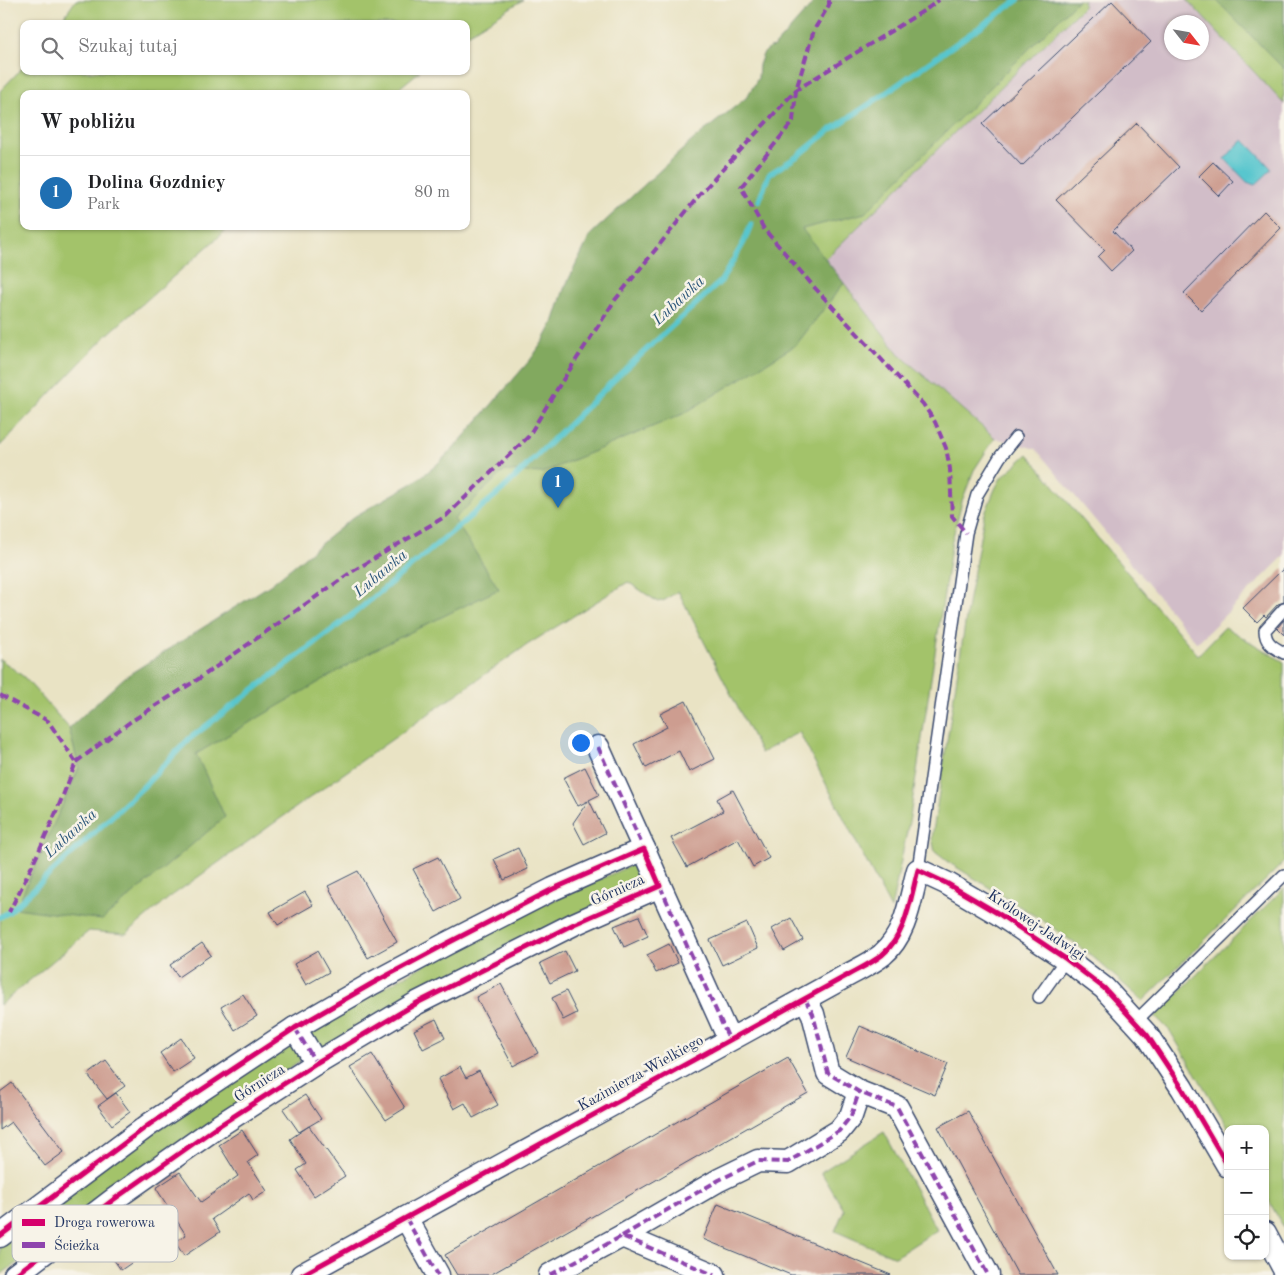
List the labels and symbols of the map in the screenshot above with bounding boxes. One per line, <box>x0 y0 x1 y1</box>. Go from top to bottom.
north arrow <box>1164 15 1209 60</box>
water label: Lubawka <box>649 273 708 329</box>
pin: 1 <box>542 467 574 508</box>
water label: Lubawka <box>351 547 411 601</box>
your location <box>568 730 594 756</box>
water label: Lubawka <box>41 806 101 862</box>
street label: Górnicza <box>589 872 648 909</box>
street label: Królowej Jadwigi <box>984 888 1088 964</box>
street label: Kazimierza Wielkiego <box>576 1033 706 1115</box>
street label: Górnicza <box>232 1062 289 1106</box>
legend <box>12 1205 178 1262</box>
text: Droga rowerowa <box>54 1216 155 1230</box>
text: Ścieżka <box>54 1235 99 1253</box>

